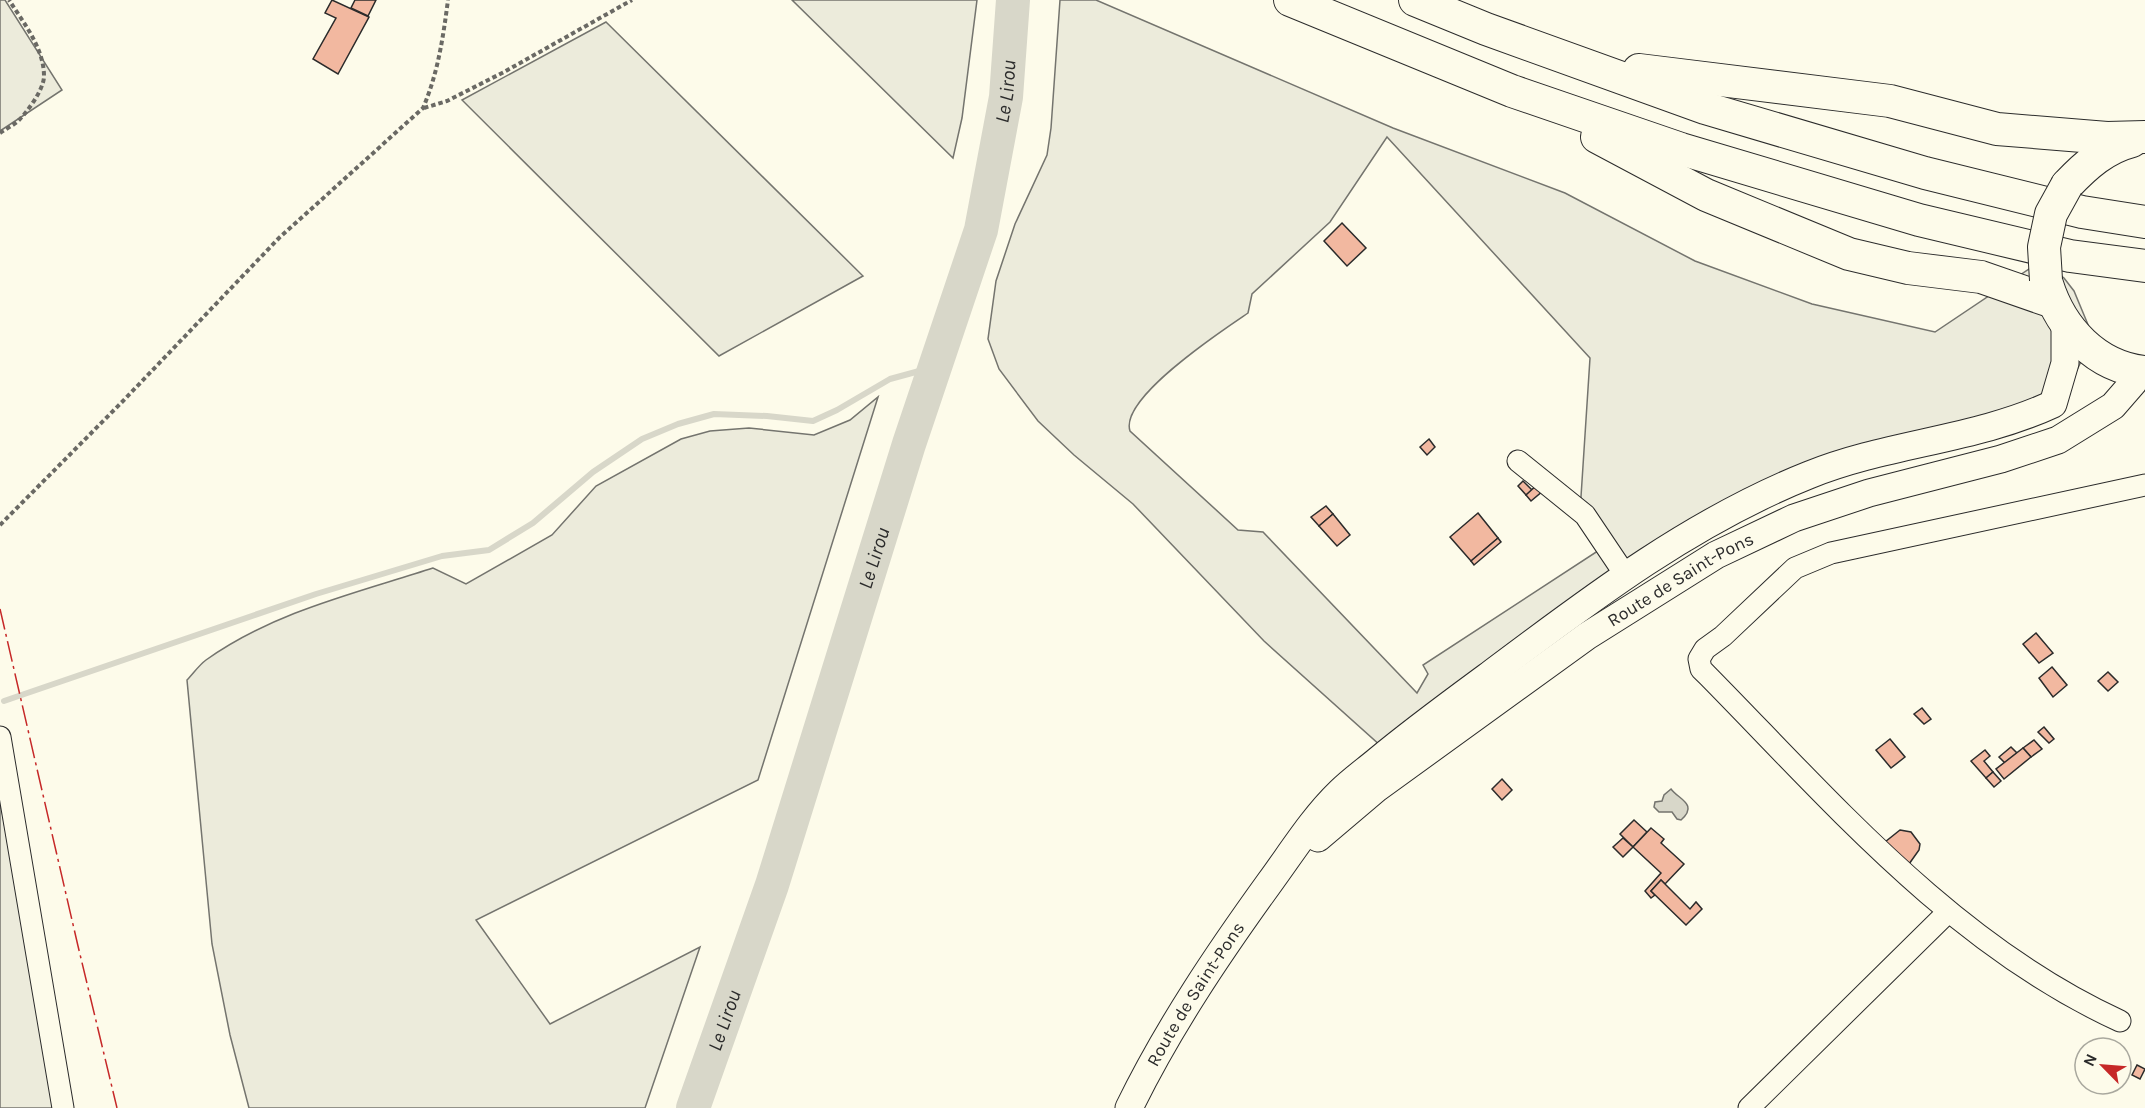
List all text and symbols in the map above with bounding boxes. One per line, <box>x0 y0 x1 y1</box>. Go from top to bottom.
water label: Le Lirou <box>990 59 1021 125</box>
water label: Le Lirou <box>854 524 894 592</box>
street label: Route de Saint-Pons <box>1603 528 1757 631</box>
street label: Route de Saint-Pons <box>1142 918 1249 1070</box>
water label: Le Lirou <box>703 987 746 1054</box>
north arrow <box>2073 1036 2133 1096</box>
text: N <box>2079 1051 2101 1069</box>

